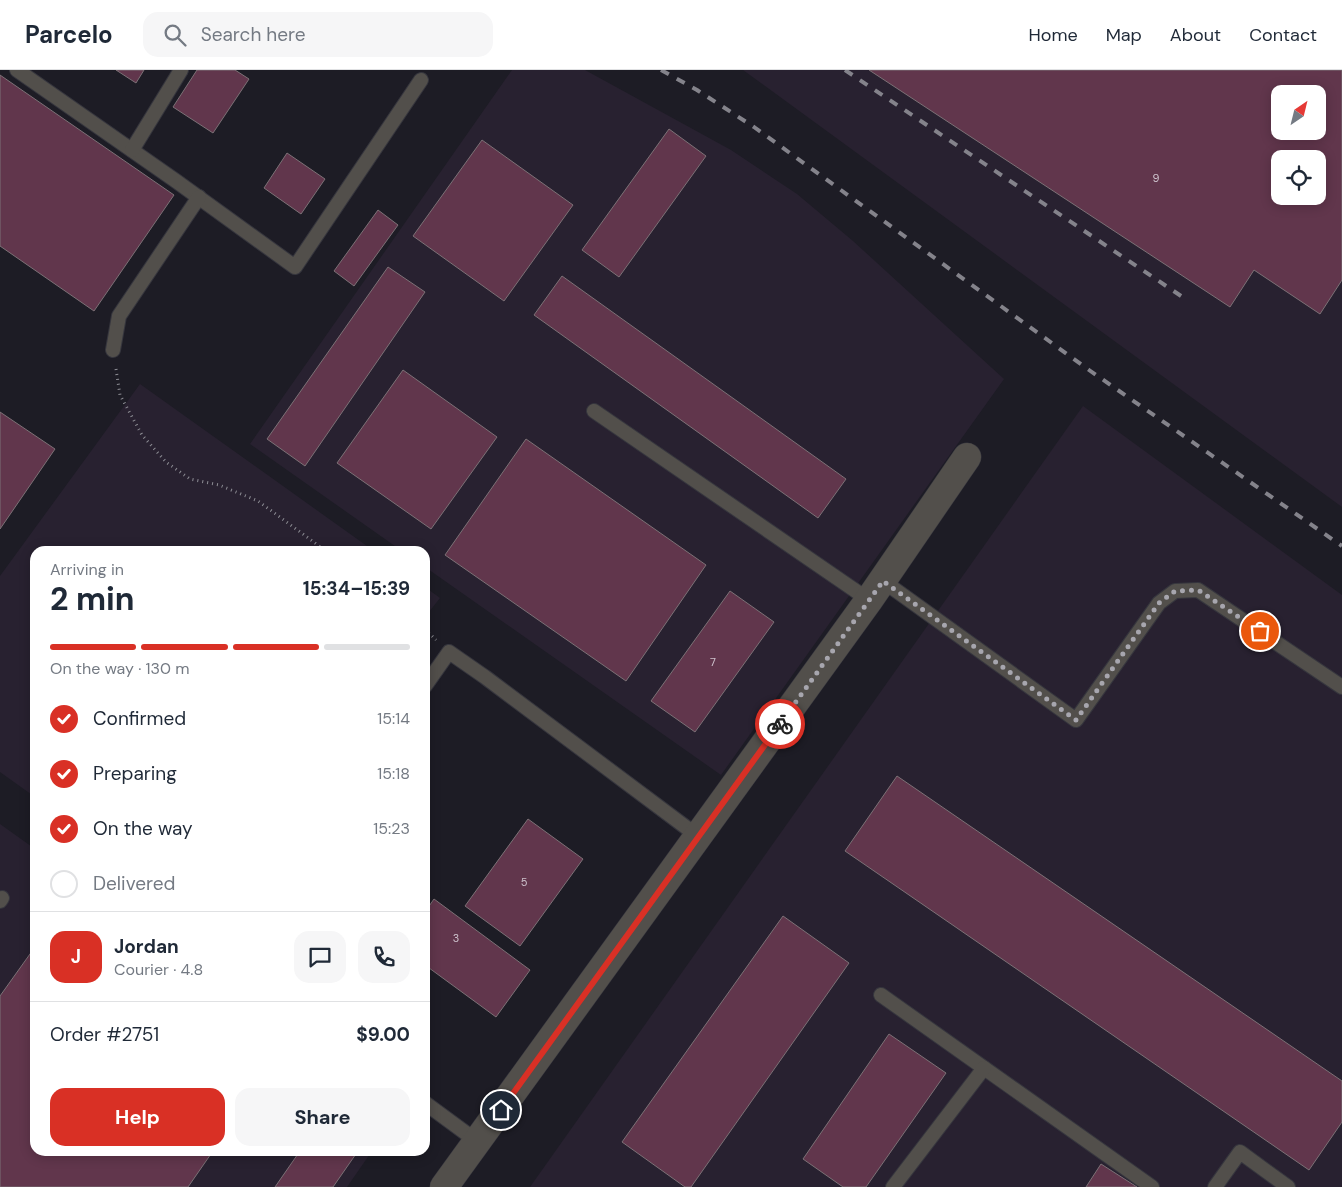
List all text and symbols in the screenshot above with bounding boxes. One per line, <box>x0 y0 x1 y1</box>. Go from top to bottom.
search box <box>143 12 493 57</box>
text: Parcelo <box>25 19 113 50</box>
icon: search <box>161 21 189 49</box>
text: Search here <box>201 22 306 47</box>
text: Home <box>1028 23 1078 47</box>
text: Map <box>1106 23 1142 47</box>
text: About <box>1170 23 1221 47</box>
text: Contact <box>1249 23 1317 47</box>
north arrow <box>1271 85 1326 140</box>
map controls <box>1271 85 1326 205</box>
button: locate <box>1271 150 1326 205</box>
house number: 9 <box>1153 171 1160 185</box>
text: Arriving in <box>50 559 124 580</box>
text: 15:34–15:39 <box>303 576 410 601</box>
text: 2 min <box>50 578 135 620</box>
pin <box>1239 610 1281 652</box>
icon: bag <box>1246 617 1274 645</box>
house number: 7 <box>710 655 716 669</box>
text: On the way · 130 m <box>50 658 190 679</box>
courier <box>755 699 805 749</box>
icon: check <box>50 705 78 733</box>
text: Confirmed <box>93 706 186 731</box>
text: 15:14 <box>377 708 410 729</box>
icon: bike <box>766 710 794 738</box>
icon: check <box>50 760 78 788</box>
text: Preparing <box>93 761 177 786</box>
text: 15:18 <box>377 763 410 784</box>
icon: check <box>50 815 78 843</box>
text: On the way <box>93 816 193 841</box>
text: 15:23 <box>373 818 410 839</box>
text: Delivered <box>93 871 175 896</box>
house number: 5 <box>521 875 528 889</box>
button: chat <box>294 931 346 983</box>
button: phone <box>358 931 410 983</box>
house number: 3 <box>453 931 459 945</box>
text: Jordan <box>114 934 179 959</box>
text: J <box>71 944 81 969</box>
text: Courier · 4.8 <box>114 959 203 980</box>
text: Order #2751 <box>50 1022 159 1047</box>
text: $9.00 <box>356 1022 410 1047</box>
button: Help <box>50 1088 225 1146</box>
button: Share <box>235 1088 410 1146</box>
pin <box>480 1089 522 1131</box>
icon: home <box>487 1096 515 1124</box>

